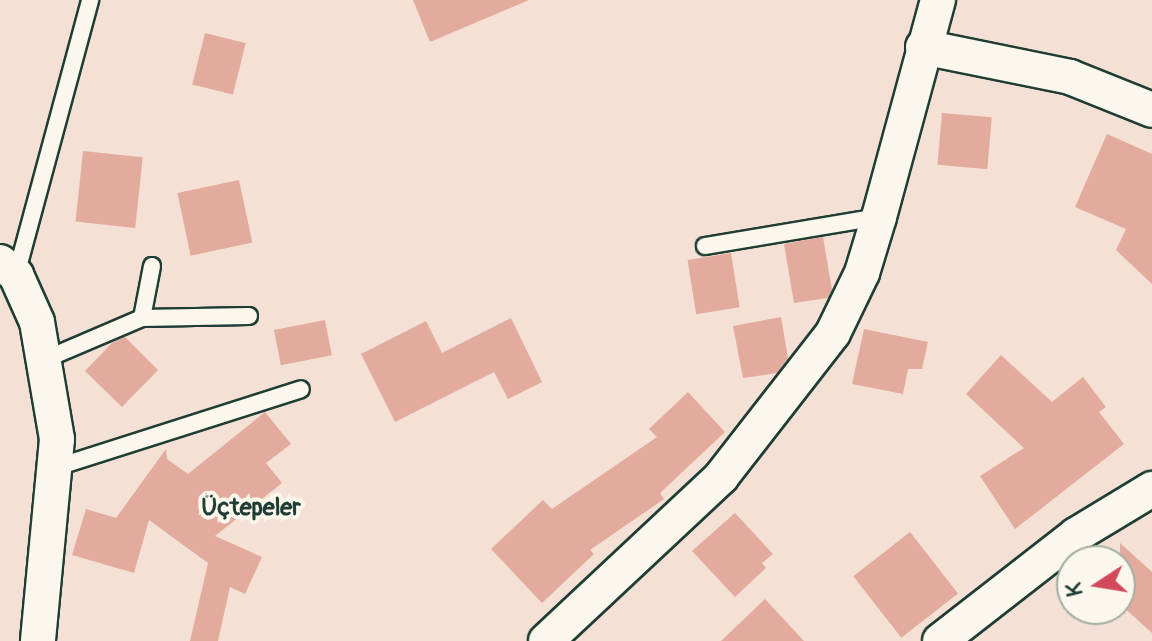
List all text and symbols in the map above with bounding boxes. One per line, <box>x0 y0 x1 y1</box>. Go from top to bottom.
district label: Üçtepeler <box>201 494 301 522</box>
north arrow <box>1056 545 1136 625</box>
text: K <box>1059 580 1090 599</box>

